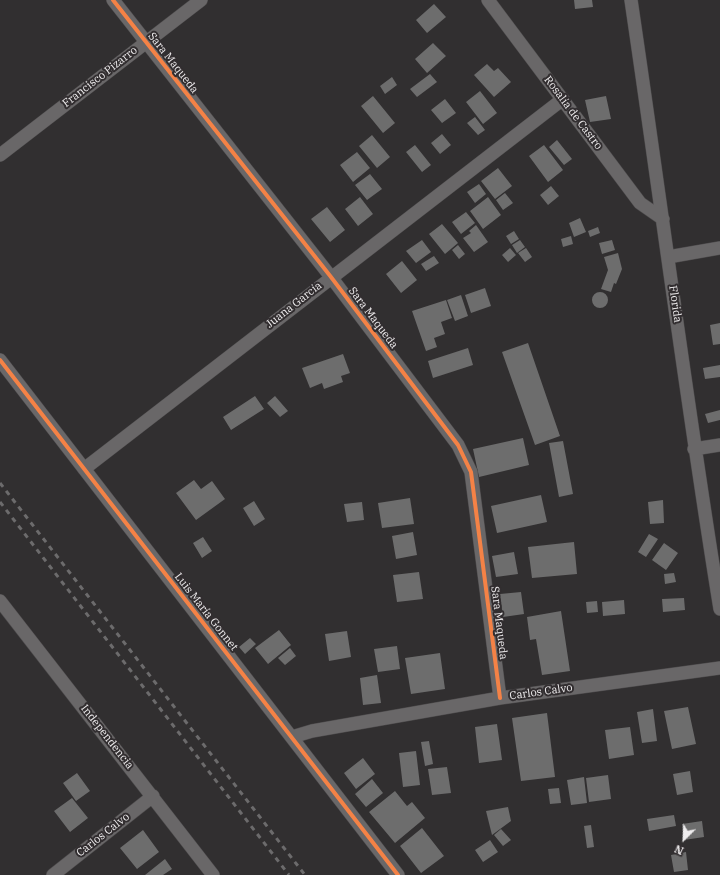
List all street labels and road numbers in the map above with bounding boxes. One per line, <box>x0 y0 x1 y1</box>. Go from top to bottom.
street label: Sara Maqueda <box>145 30 201 96</box>
street label: Francisco Pizarro <box>60 44 140 110</box>
street label: Rosalía de Castro <box>541 74 605 152</box>
street label: Juana García <box>263 279 325 331</box>
street label: Sara Maqueda <box>346 285 400 351</box>
street label: Florida <box>666 285 684 323</box>
street label: Luis María Gonnet <box>172 570 240 654</box>
street label: Sara Maqueda <box>488 586 510 660</box>
street label: Carlos Calvo <box>509 681 573 703</box>
street label: Independencia <box>78 702 136 772</box>
street label: Carlos Calvo <box>74 810 132 860</box>

